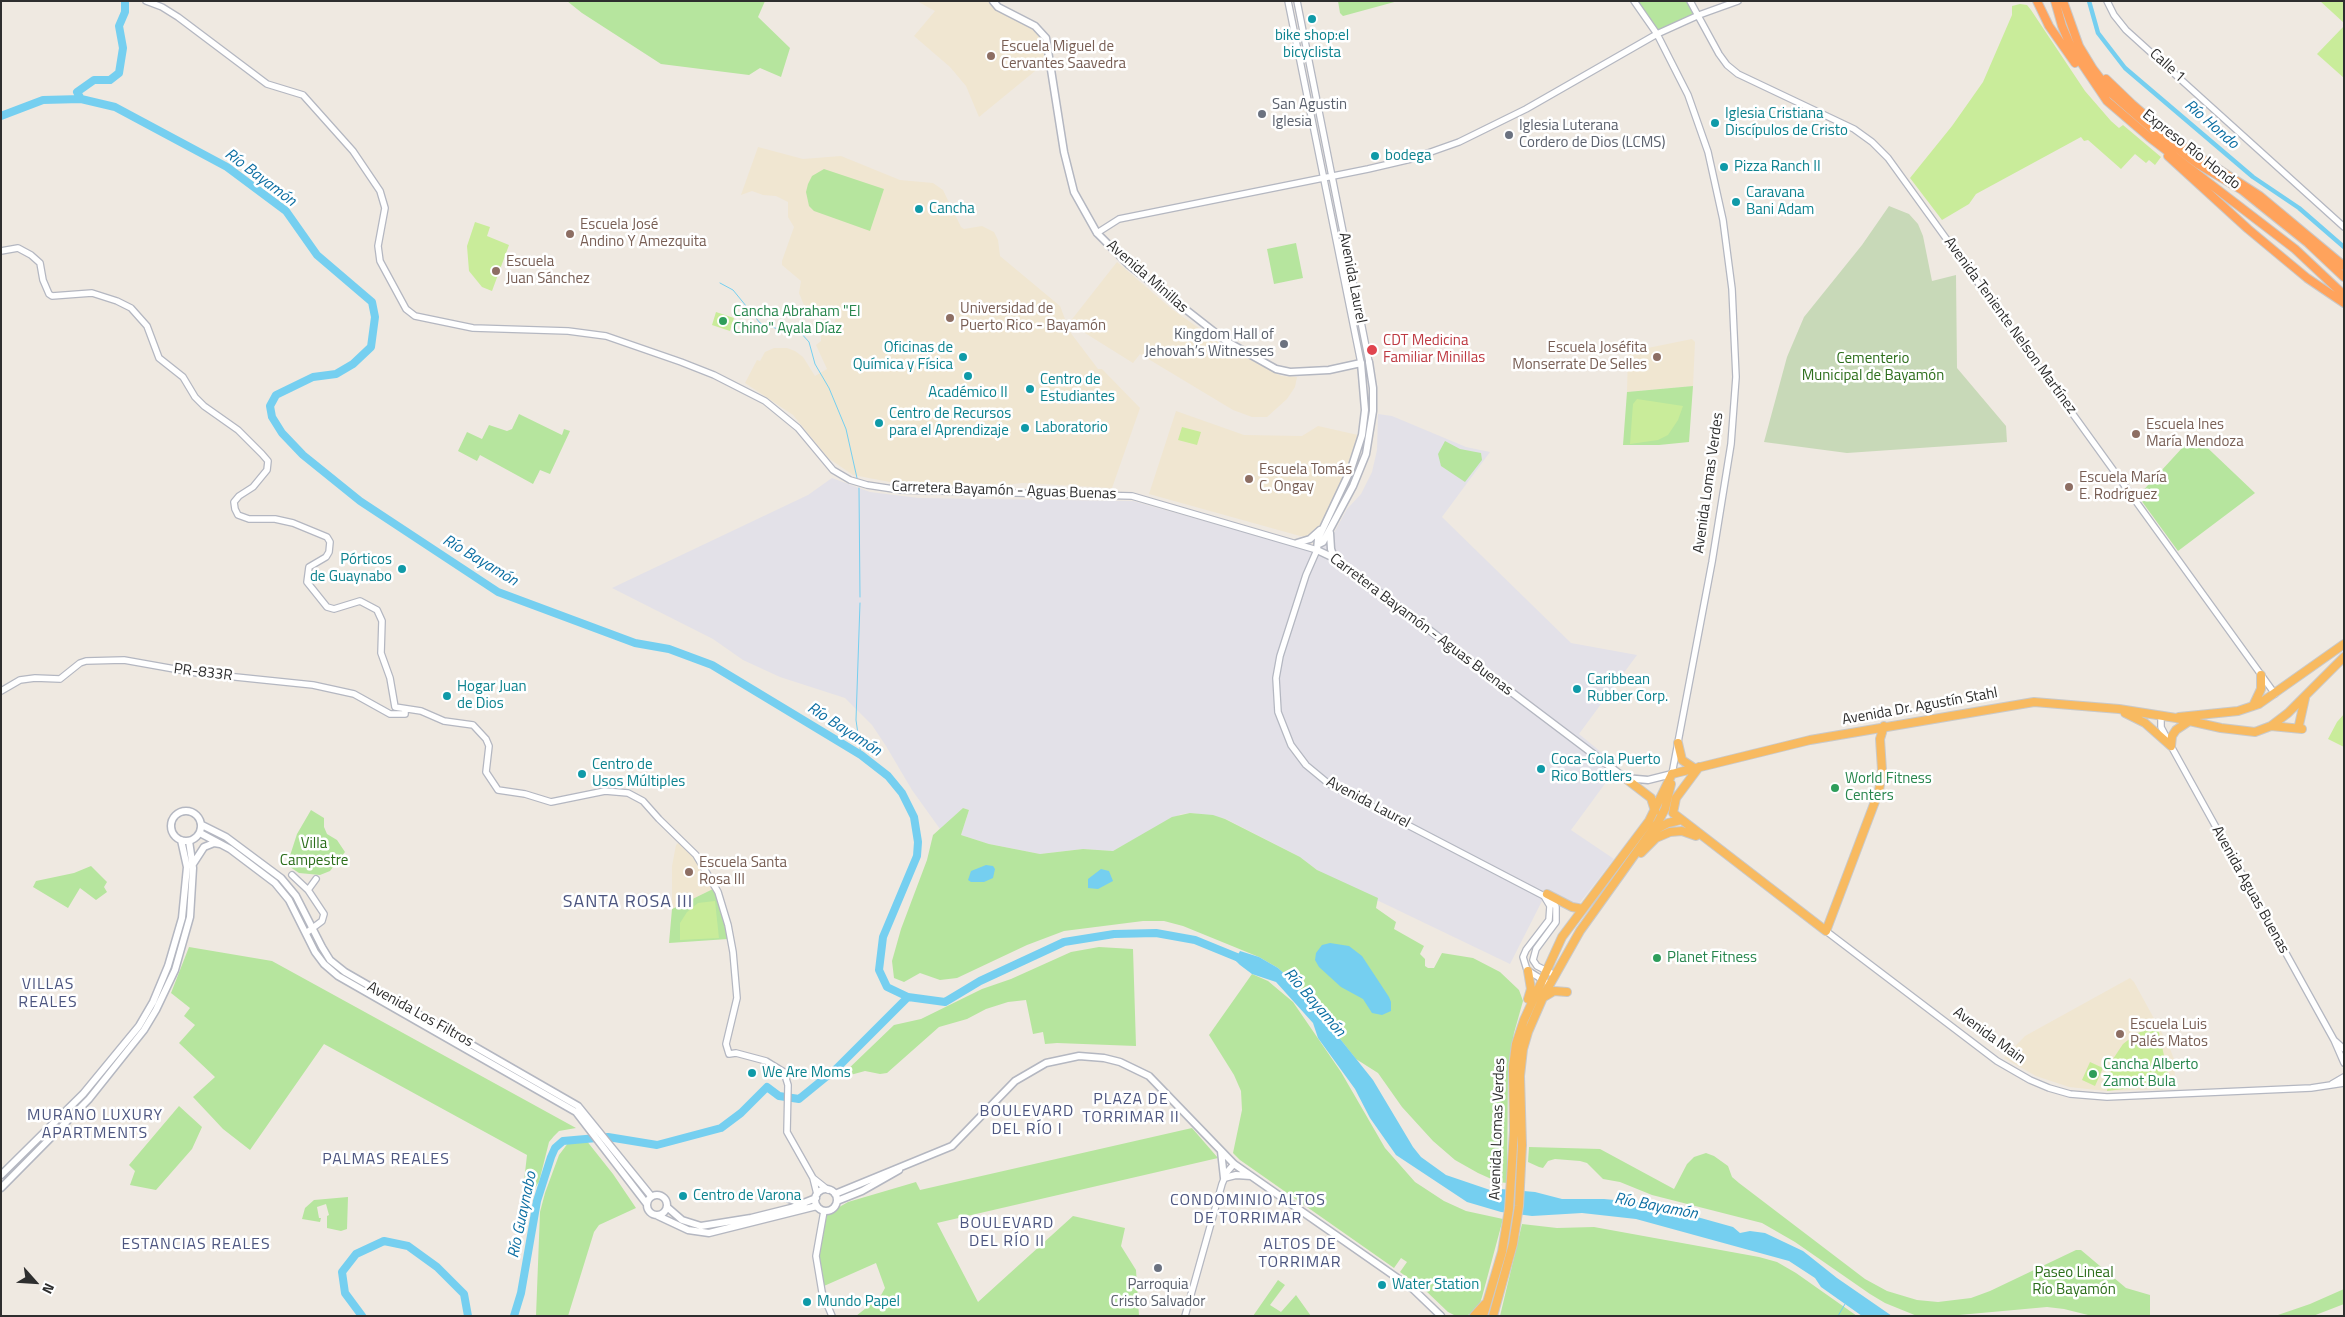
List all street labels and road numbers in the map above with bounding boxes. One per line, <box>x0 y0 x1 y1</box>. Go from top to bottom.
street label: Calle 1 <box>2145 45 2189 87</box>
street label: Expreso Río Hondo <box>2138 106 2244 194</box>
street label: Avenida Laurel <box>1334 231 1370 325</box>
street label: Avenida Teniente Nelson Martínez <box>1940 234 2080 418</box>
street label: Avenida Minillas <box>1103 237 1191 317</box>
street label: Avenida Lomas Verdes <box>1690 411 1728 555</box>
street label: Carretera Bayamón - Aguas Buenas <box>891 478 1117 504</box>
street label: Carretera Bayamón - Aguas Buenas <box>1326 550 1516 700</box>
street label: PR-833R <box>173 660 233 686</box>
street label: Avenida Dr. Agustín Stahl <box>1841 684 1999 730</box>
street label: Avenida Laurel <box>1323 773 1413 833</box>
street label: Avenida Aguas Buenas <box>2207 823 2293 957</box>
street label: Avenida Los Filtros <box>364 978 476 1052</box>
street label: Avenida Main <box>1949 1004 2029 1068</box>
street label: Avenida Lomas Verdes <box>1487 1058 1509 1200</box>

